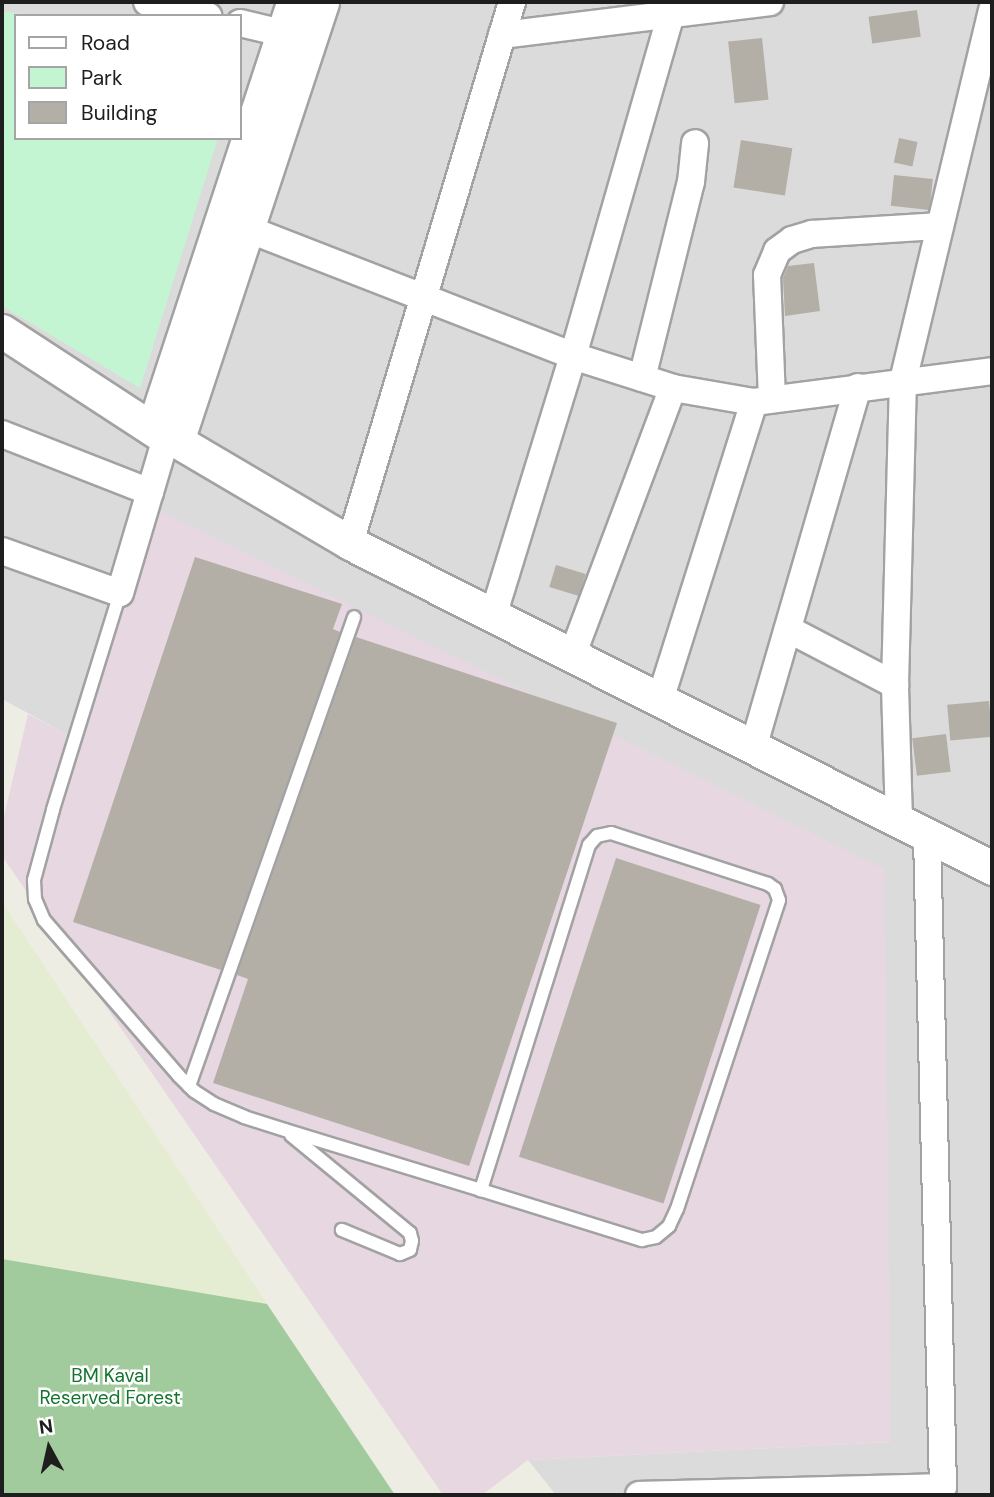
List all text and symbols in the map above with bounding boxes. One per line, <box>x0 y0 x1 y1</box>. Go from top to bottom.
legend <box>14 14 242 140</box>
text: Road <box>81 29 130 57</box>
text: Park <box>81 64 122 92</box>
text: Building <box>81 99 157 127</box>
park label: BM Kaval Reserved Forest <box>39 1365 181 1409</box>
north arrow <box>14 1413 84 1483</box>
text: N <box>37 1413 55 1440</box>

